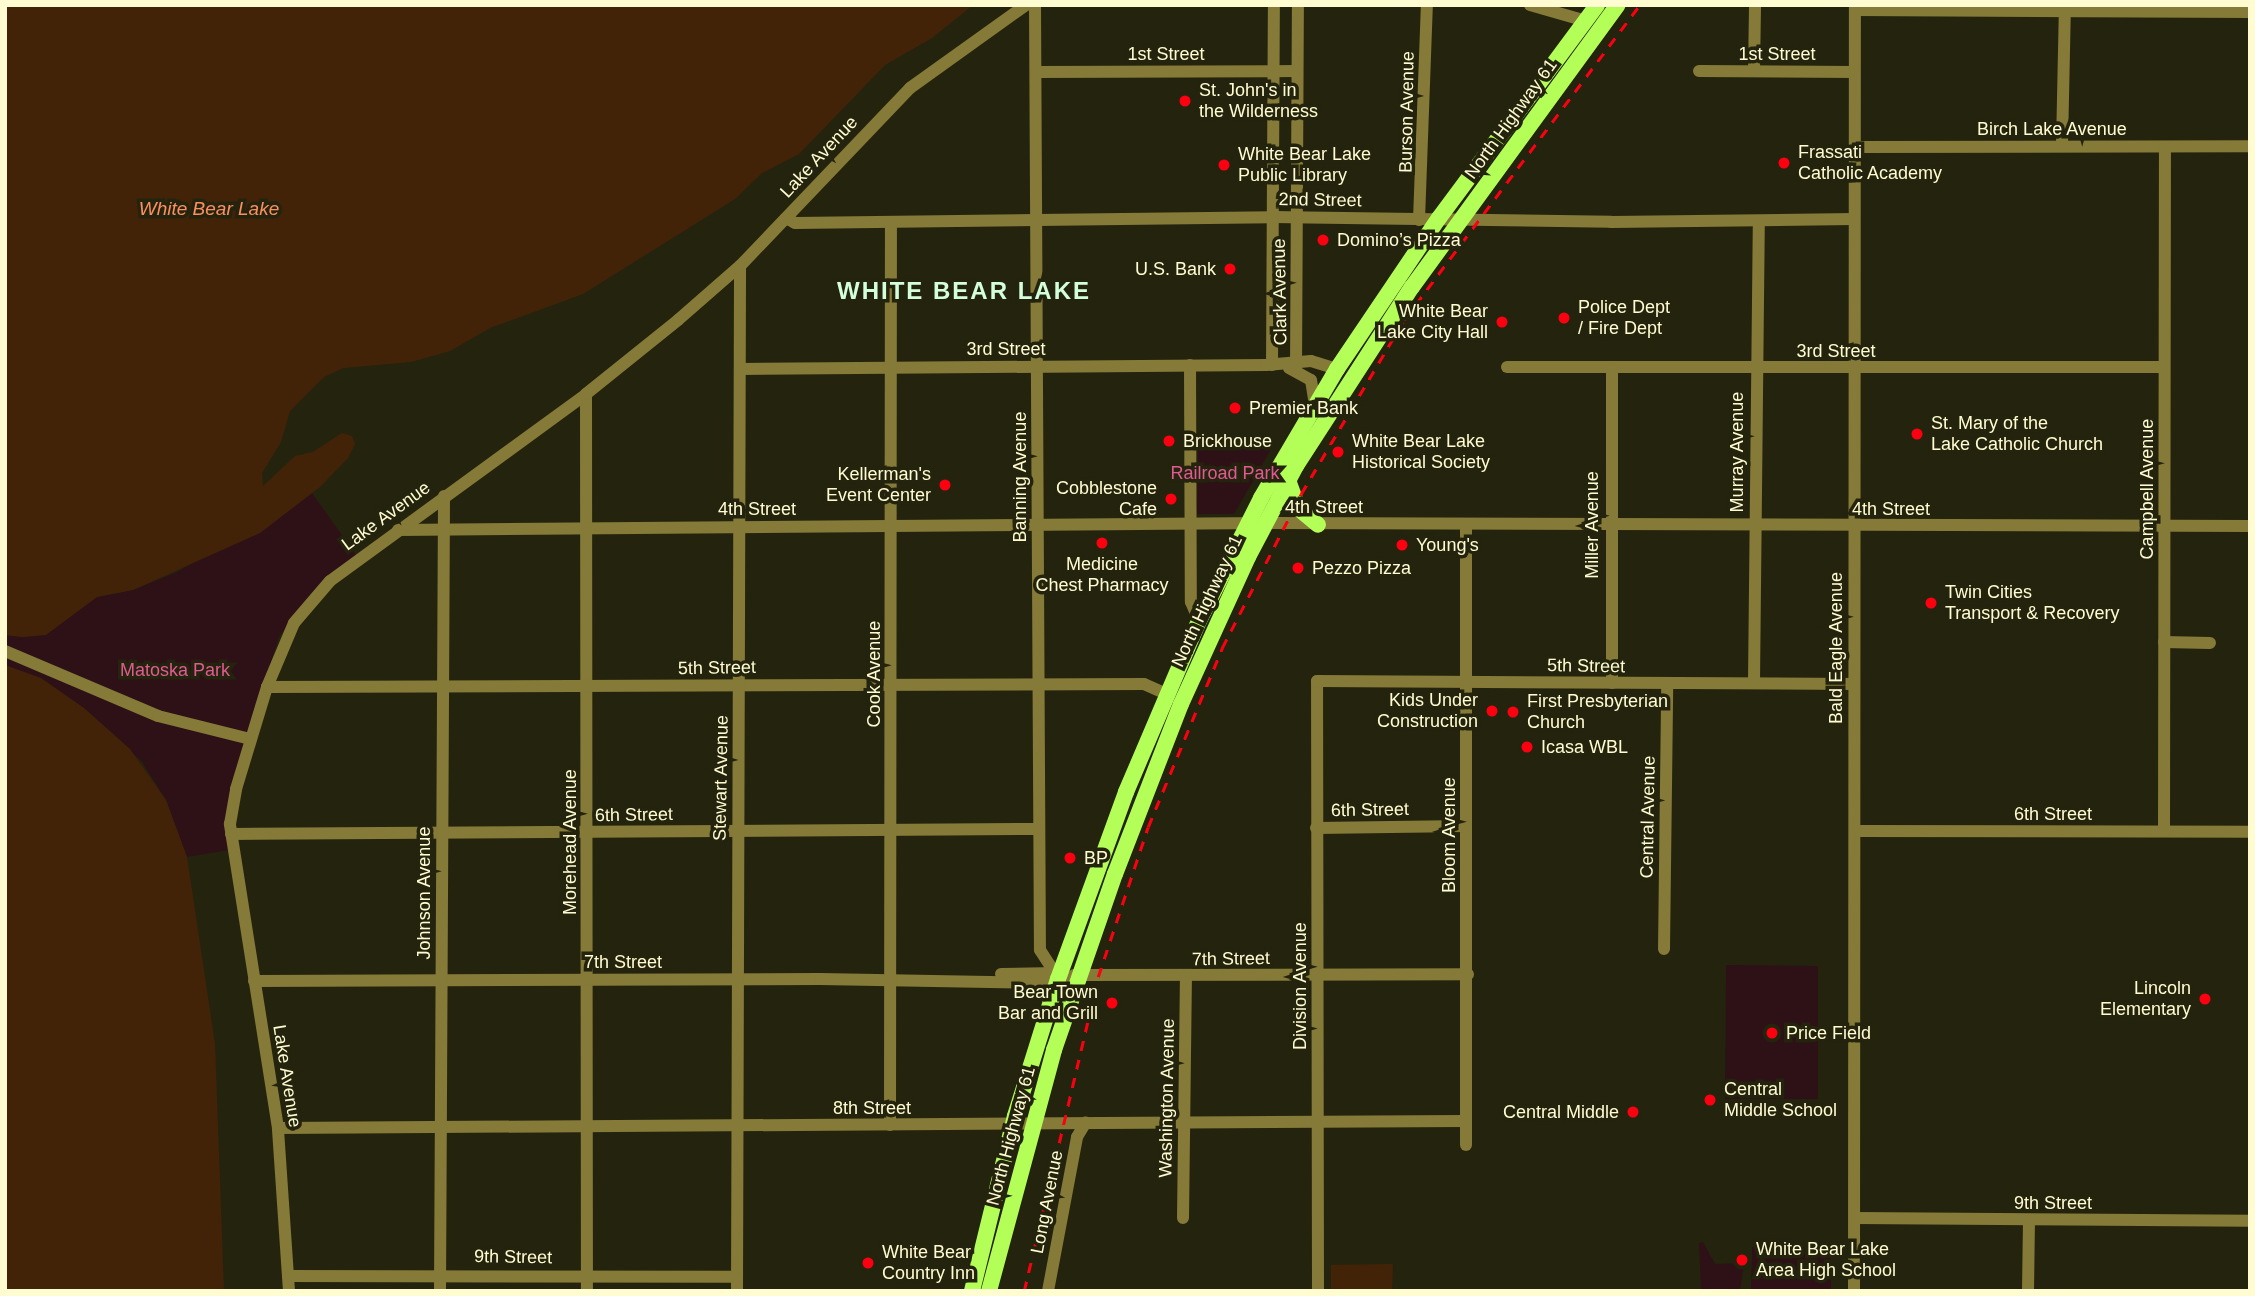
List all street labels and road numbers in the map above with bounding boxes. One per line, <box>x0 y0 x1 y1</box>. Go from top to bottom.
street label: 1st Street <box>1127 43 1205 65</box>
street label: 1st Street <box>1738 43 1816 65</box>
street label: Burson Avenue <box>1395 50 1419 174</box>
street label: North Highway 61 <box>1460 55 1562 183</box>
street label: Lake Avenue <box>775 111 863 203</box>
street label: Birch Lake Avenue <box>1977 118 2127 140</box>
street label: 2nd Street <box>1278 188 1362 212</box>
street label: Clark Avenue <box>1268 238 1292 346</box>
street label: 3rd Street <box>966 338 1046 360</box>
street label: 3rd Street <box>1796 340 1876 362</box>
street label: Murray Avenue <box>1726 391 1748 513</box>
street label: Banning Avenue <box>1009 411 1031 543</box>
street label: Campbell Avenue <box>2136 418 2158 560</box>
street label: Miller Avenue <box>1581 471 1603 579</box>
street label: Lake Avenue <box>337 476 435 556</box>
street label: 4th Street <box>1285 496 1363 518</box>
street label: 4th Street <box>718 498 796 520</box>
street label: 4th Street <box>1852 498 1930 520</box>
street label: North Highway 61 <box>1167 532 1247 670</box>
street label: Bald Eagle Avenue <box>1825 572 1847 724</box>
street label: Cook Avenue <box>863 620 885 728</box>
street label: 5th Street <box>1547 655 1625 677</box>
street label: 5th Street <box>678 657 756 679</box>
street label: Stewart Avenue <box>709 714 733 842</box>
street label: Central Avenue <box>1636 755 1660 879</box>
street label: Morehead Avenue <box>559 769 581 915</box>
street label: Bloom Avenue <box>1438 777 1460 893</box>
street label: 6th Street <box>1331 799 1409 821</box>
street label: 6th Street <box>2014 803 2092 825</box>
street label: 6th Street <box>595 804 673 826</box>
street label: Johnson Avenue <box>413 826 435 960</box>
street label: Division Avenue <box>1289 922 1311 1050</box>
street label: 7th Street <box>1192 948 1270 970</box>
street label: 7th Street <box>584 951 662 973</box>
street label: Washington Avenue <box>1155 1018 1179 1178</box>
street label: Lake Avenue <box>268 1023 306 1129</box>
street label: North Highway 61 <box>982 1064 1040 1208</box>
street label: 8th Street <box>833 1097 911 1119</box>
street label: Long Avenue <box>1026 1148 1068 1256</box>
street label: 9th Street <box>2014 1192 2092 1214</box>
street label: 9th Street <box>474 1246 552 1268</box>

